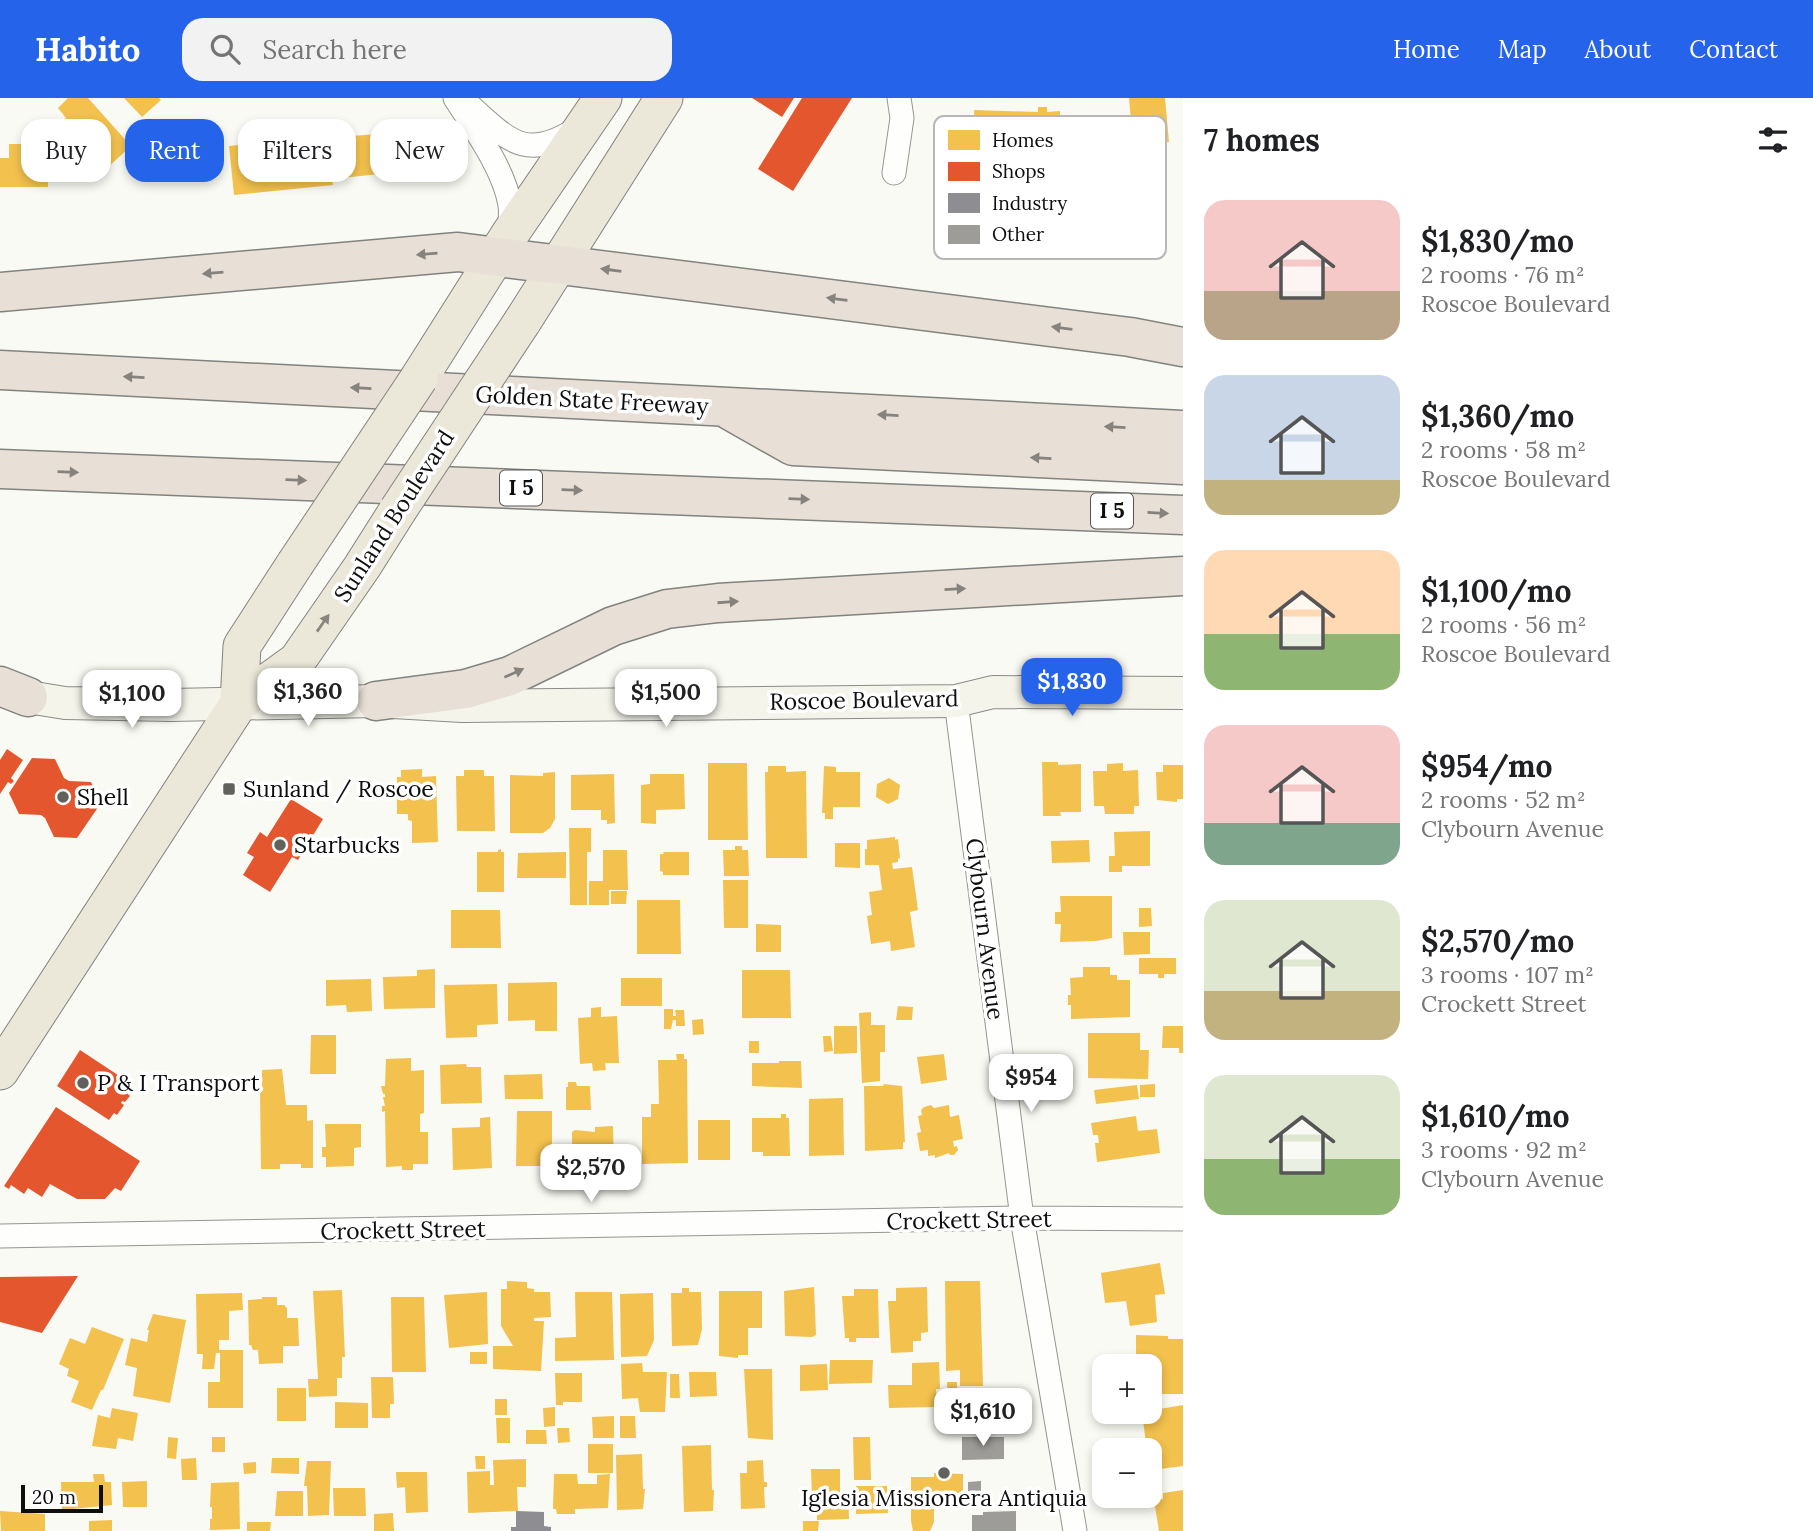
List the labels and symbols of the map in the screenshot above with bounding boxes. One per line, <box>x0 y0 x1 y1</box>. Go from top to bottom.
legend <box>934 116 1166 259</box>
text: Homes <box>992 128 1054 152</box>
text: Shops <box>992 159 1046 183</box>
text: Industry <box>992 191 1067 215</box>
text: Other <box>992 222 1045 246</box>
one-way arrow <box>416 249 438 260</box>
one-way arrow <box>600 264 622 275</box>
one-way arrow <box>202 267 224 278</box>
one-way arrow <box>826 294 848 305</box>
one-way arrow <box>1051 323 1073 334</box>
one-way arrow <box>122 371 144 382</box>
street label: Golden State Freeway <box>475 379 710 420</box>
one-way arrow <box>350 383 372 394</box>
one-way arrow <box>876 410 898 421</box>
one-way arrow <box>1104 421 1126 432</box>
street label: Sunland Boulevard <box>327 424 460 607</box>
one-way arrow <box>1030 452 1052 463</box>
one-way arrow <box>57 466 79 477</box>
road number: I 5 <box>500 470 542 506</box>
one-way arrow <box>285 475 307 486</box>
one-way arrow <box>561 485 583 496</box>
one-way arrow <box>788 493 810 504</box>
road number: I 5 <box>1091 494 1133 528</box>
one-way arrow <box>1148 508 1170 519</box>
one-way arrow <box>944 583 966 594</box>
one-way arrow <box>717 597 739 608</box>
one-way arrow <box>316 614 330 632</box>
pin: $1,830 <box>1015 658 1129 718</box>
one-way arrow <box>504 667 525 678</box>
pin: $1,360 <box>251 668 365 728</box>
pin: $1,100 <box>75 670 189 730</box>
pin: $1,500 <box>609 670 723 729</box>
street label: Roscoe Boulevard <box>769 683 959 716</box>
place label: Sunland / Roscoe <box>243 774 434 804</box>
marker: Sunland / Roscoe <box>221 781 237 797</box>
place label: Shell <box>77 782 129 811</box>
marker: Shell <box>55 789 71 805</box>
place label: Starbucks <box>294 830 400 859</box>
street label: Clybourn Avenue <box>960 836 1011 1021</box>
marker: Starbucks <box>272 837 288 853</box>
pin: $954 <box>990 1054 1072 1114</box>
place label: P & I Transport <box>97 1068 260 1097</box>
marker: P & I Transport <box>75 1075 91 1091</box>
pin: $2,570 <box>534 1144 648 1204</box>
street label: Crockett Street <box>886 1204 1052 1235</box>
street label: Crockett Street <box>320 1214 486 1245</box>
pin: $1,610 <box>926 1388 1040 1448</box>
marker: Iglesia Missionera Antiquia <box>936 1465 952 1481</box>
scale bar <box>21 1482 103 1514</box>
place label: Iglesia Missionera Antiquia <box>801 1483 1087 1512</box>

